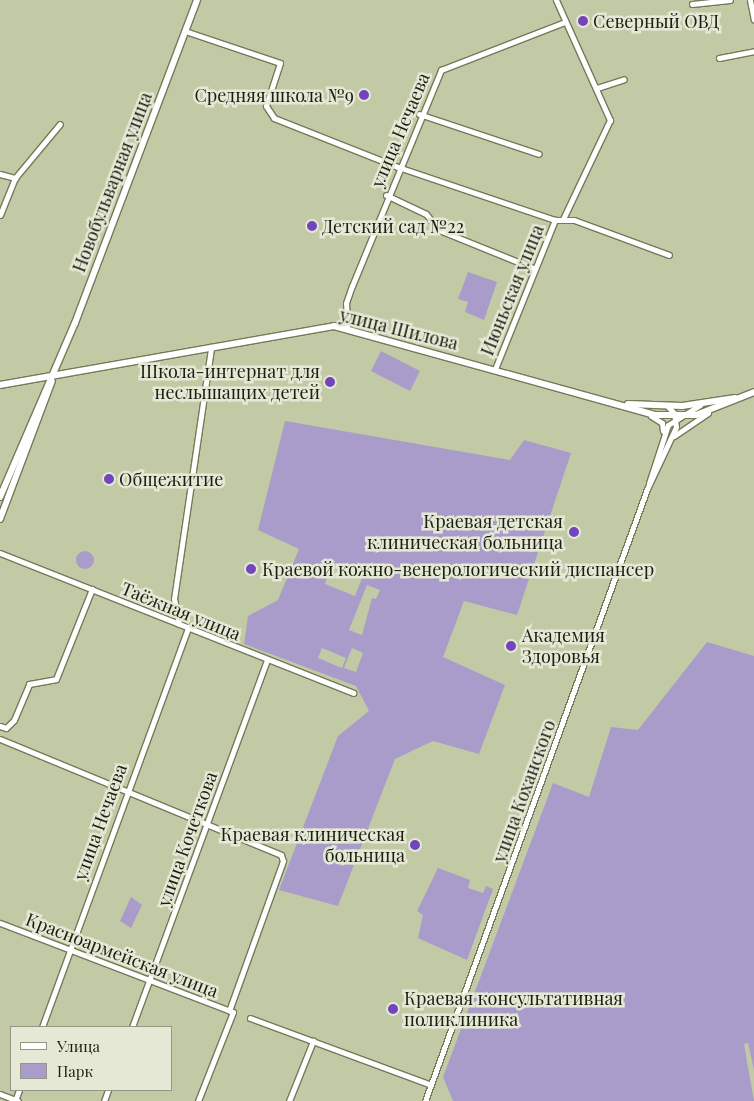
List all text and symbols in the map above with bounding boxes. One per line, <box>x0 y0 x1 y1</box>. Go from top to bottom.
place label: Северный ОВД <box>593 10 719 32</box>
marker: Северный ОВД <box>577 15 589 27</box>
street label: улица Нечаева <box>366 69 434 191</box>
place label: Средняя школа №9 <box>194 84 354 106</box>
street label: Новобульварная улица <box>68 89 156 275</box>
marker: Средняя школа №9 <box>358 89 370 101</box>
place label: Детский сад №22 <box>322 215 464 237</box>
marker: Детский сад №22 <box>306 220 318 232</box>
street label: Июньская улица <box>476 221 548 359</box>
street label: улица Шилова <box>338 304 460 354</box>
place label: Школа-интернат для неслышащих детей <box>140 361 320 404</box>
marker: Школа-интернат для неслышащих детей <box>324 376 336 388</box>
place label: Общежитие <box>119 468 223 490</box>
marker: Общежитие <box>103 473 115 485</box>
place label: Краевая детская клиническая больница <box>367 511 563 554</box>
marker: Краевая детская клиническая больница <box>567 525 581 539</box>
place label: Краевой кожно-венерологический диспансер <box>262 558 654 580</box>
marker: Краевой кожно-венерологический диспансер <box>244 562 258 576</box>
street label: Таёжная улица <box>118 577 244 645</box>
place label: Академия Здоровья <box>522 625 605 668</box>
marker: Академия Здоровья <box>504 639 518 653</box>
street label: улица Коханского <box>488 717 560 865</box>
street label: улица Нечаева <box>69 761 131 883</box>
street label: улица Кочеткова <box>153 769 221 909</box>
place label: Краевая клиническая больница <box>221 824 405 866</box>
marker: Краевая клиническая больница <box>409 839 421 851</box>
street label: Красноармейская улица <box>23 908 221 1002</box>
place label: Краевая консультативная поликлиника <box>404 988 623 1030</box>
marker: Краевая консультативная поликлиника <box>386 1002 400 1016</box>
legend <box>10 1026 172 1091</box>
text: Улица <box>57 1036 100 1056</box>
text: Парк <box>57 1061 93 1081</box>

